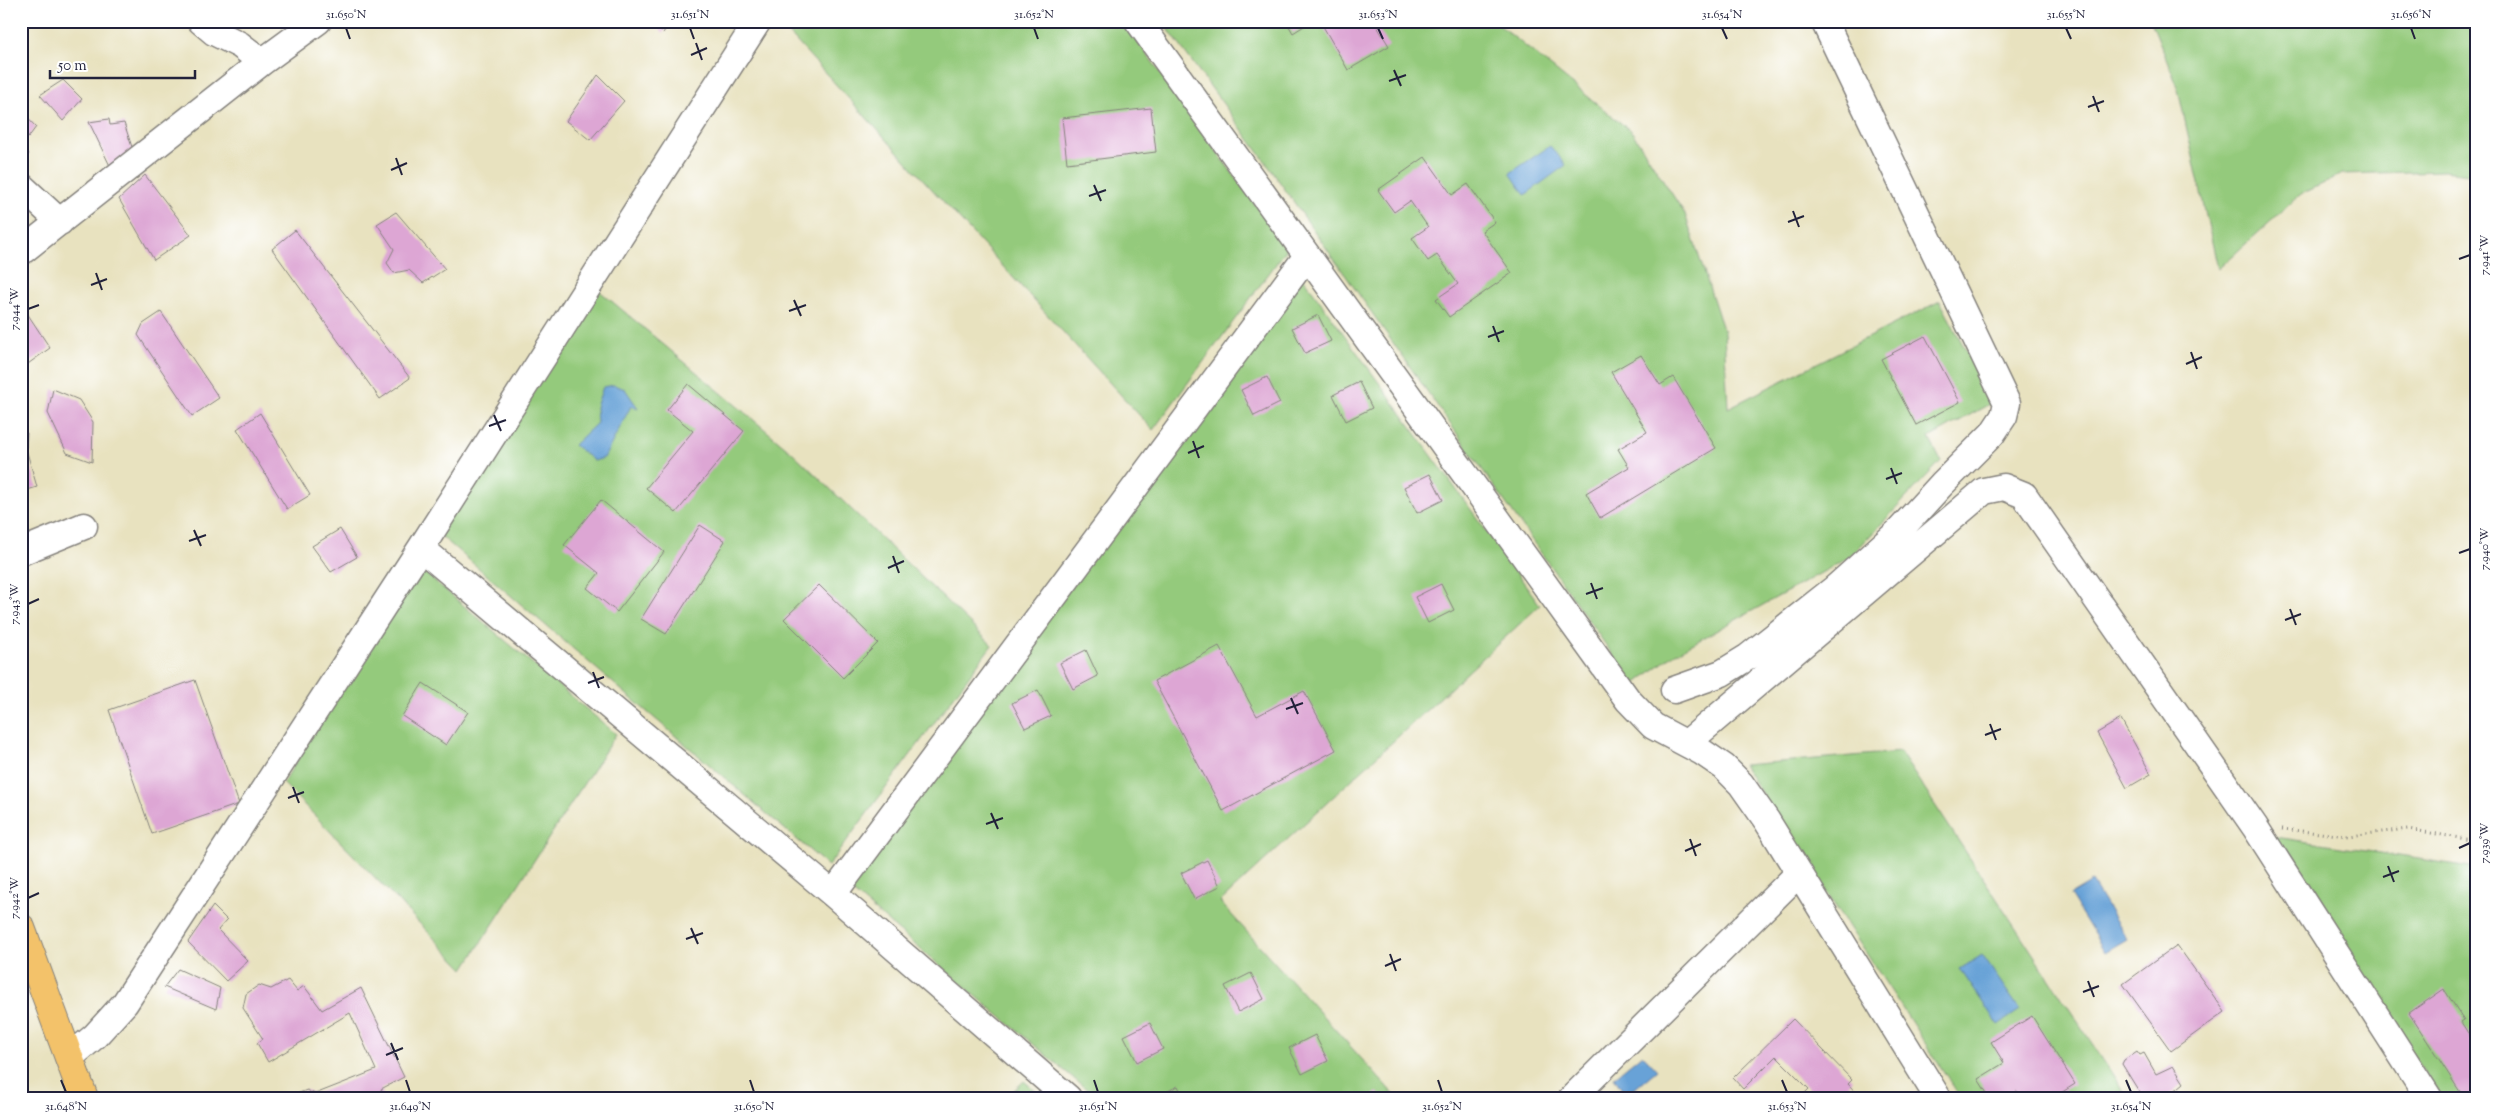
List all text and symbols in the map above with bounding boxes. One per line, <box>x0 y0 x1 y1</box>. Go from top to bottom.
text: 31.650°N <box>326 6 367 24</box>
text: 31.651°N <box>671 6 710 24</box>
text: 31.652°N <box>1014 6 1054 24</box>
text: 31.653°N <box>1358 6 1398 24</box>
text: 31.654°N <box>1702 6 1743 24</box>
text: 31.655°N <box>2047 6 2086 24</box>
text: 31.656°N <box>2391 6 2432 24</box>
scale bar <box>50 48 195 80</box>
text: 50 m <box>57 56 87 77</box>
text: 7.941°W <box>2476 234 2494 275</box>
text: 7.944°W <box>6 287 24 330</box>
text: 7.940°W <box>2476 527 2494 570</box>
text: 7.943°W <box>6 583 24 625</box>
text: 7.939°W <box>2476 822 2494 863</box>
text: 7.942°W <box>6 876 24 919</box>
text: 31.648°N <box>45 1098 88 1116</box>
text: 31.649°N <box>389 1098 431 1116</box>
text: 31.650°N <box>734 1098 775 1116</box>
text: 31.651°N <box>1079 1098 1118 1116</box>
text: 31.652°N <box>1422 1098 1462 1116</box>
text: 31.653°N <box>1767 1098 1807 1116</box>
text: 31.654°N <box>2111 1098 2152 1116</box>

